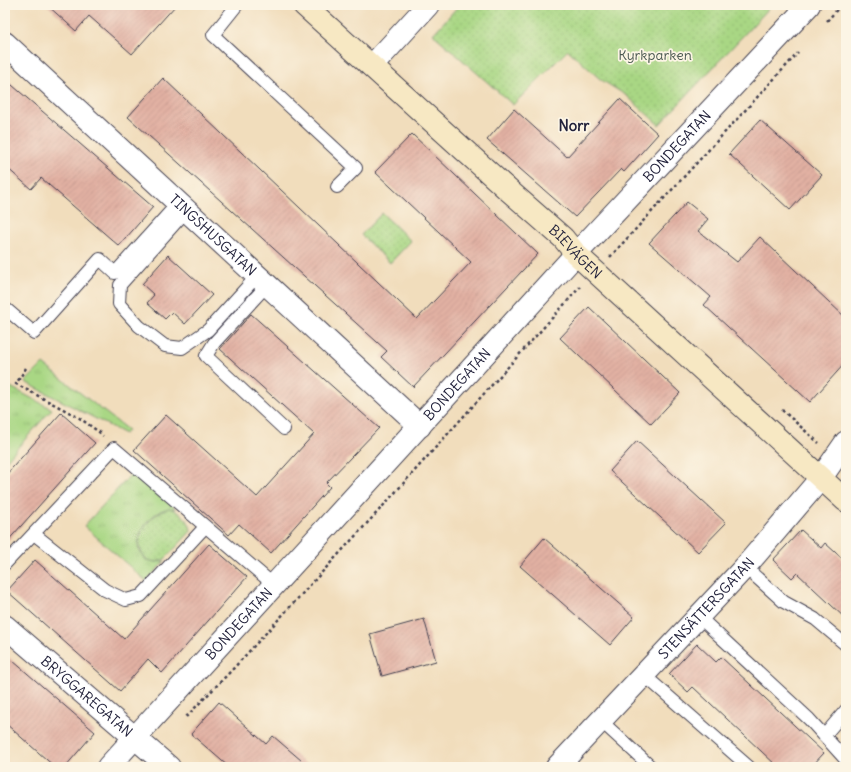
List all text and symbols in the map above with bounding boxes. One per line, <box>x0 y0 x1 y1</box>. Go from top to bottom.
park label: Kyrkparken <box>618 46 692 64</box>
street label: BONDEGATAN <box>639 107 715 186</box>
district label: Norr <box>559 116 590 135</box>
street label: TINGSHUSGATAN <box>166 190 260 280</box>
street label: BIEVÄGEN <box>545 221 606 282</box>
street label: BONDEGATAN <box>420 344 495 424</box>
street label: STENSÄTTERSGATAN <box>654 554 758 663</box>
street label: BONDEGATAN <box>201 584 276 664</box>
street label: BRYGGAREGATAN <box>37 652 137 741</box>

